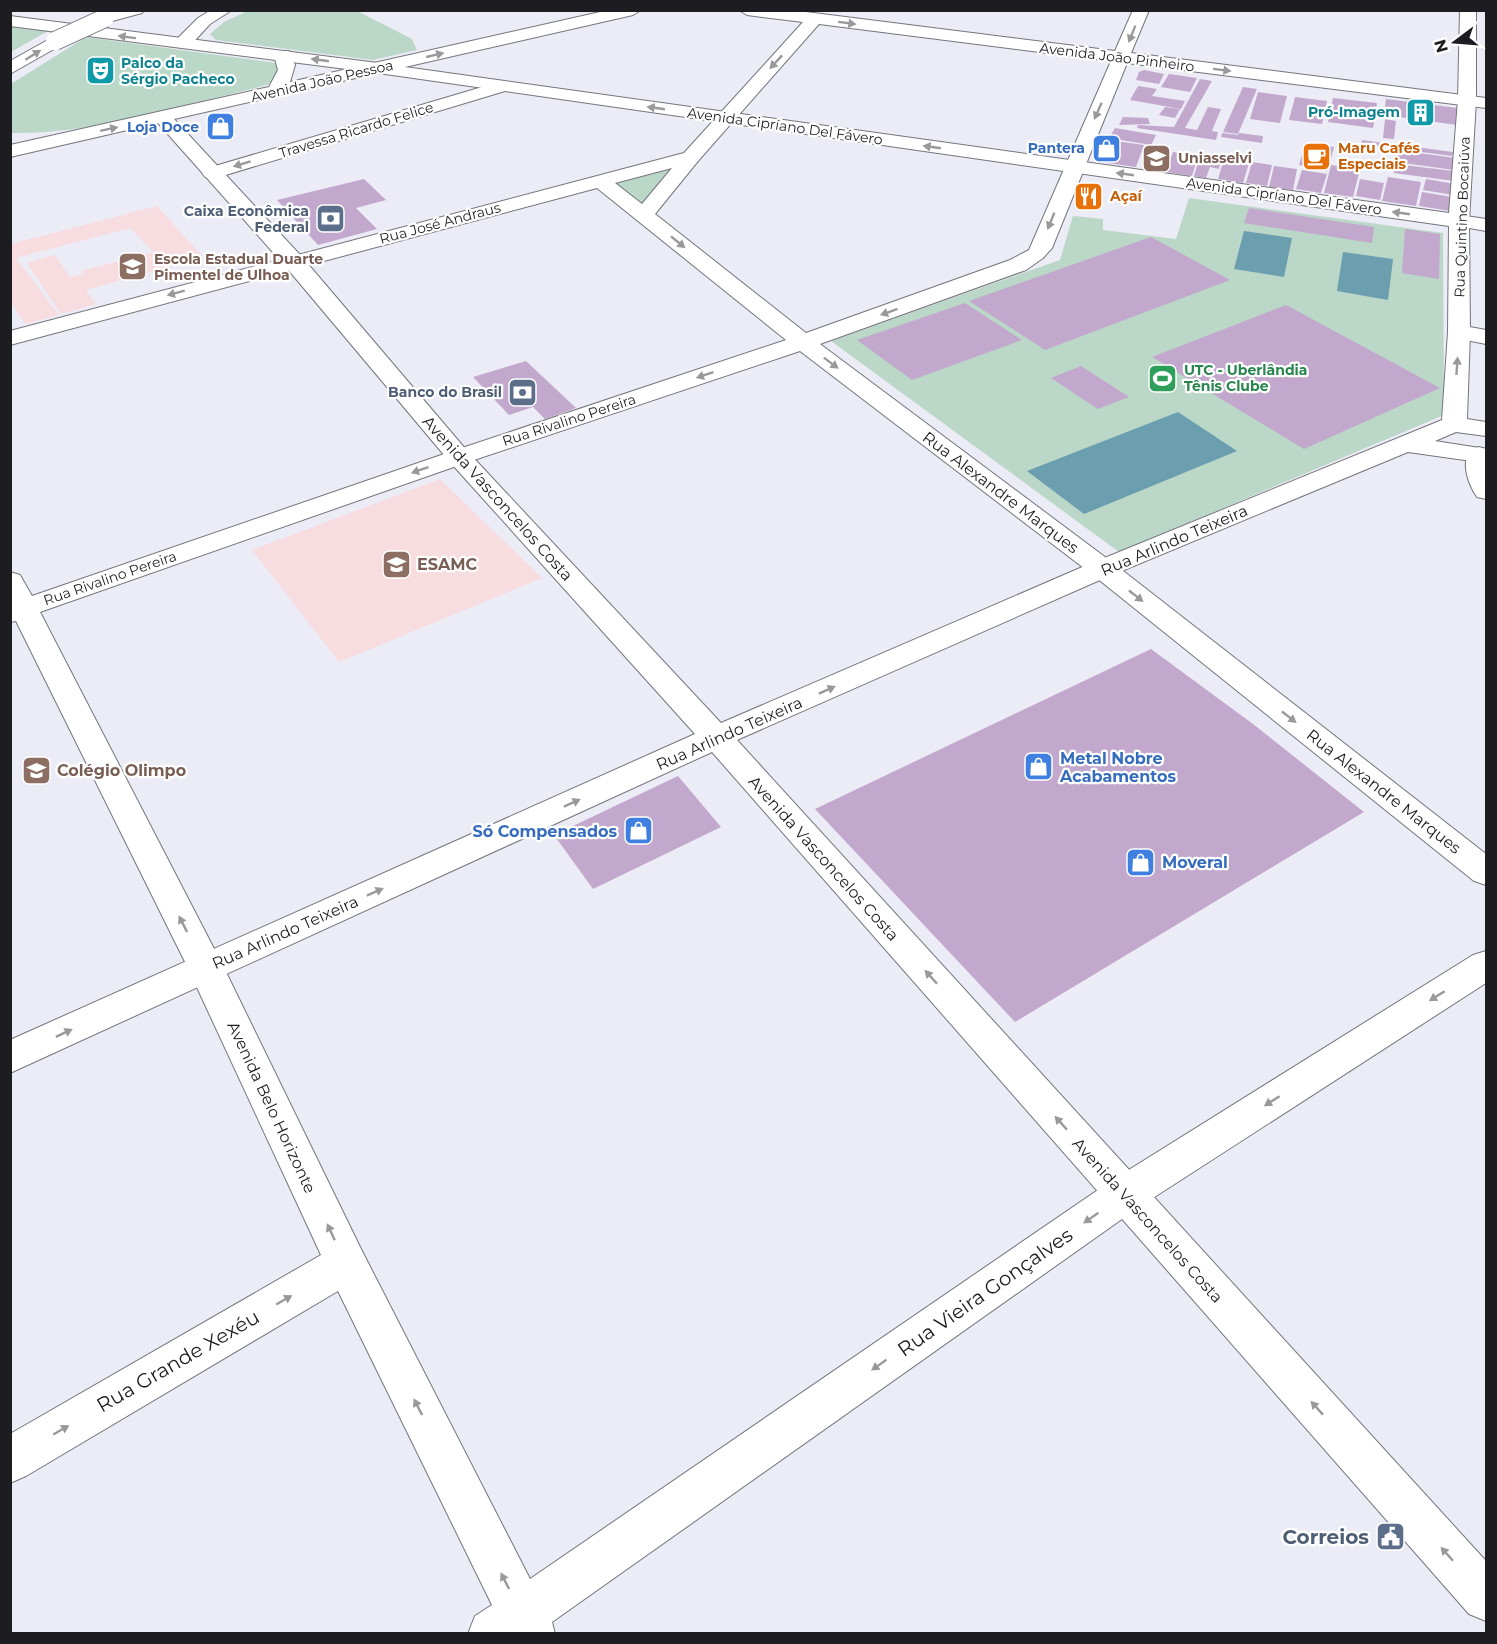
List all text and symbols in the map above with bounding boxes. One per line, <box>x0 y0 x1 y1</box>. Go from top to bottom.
north arrow <box>1425 12 1485 72</box>
one-way arrow <box>838 18 857 28</box>
one-way arrow <box>1127 25 1136 43</box>
one-way arrow <box>117 32 136 41</box>
text: N <box>1430 37 1452 55</box>
street label: Avenida João Pinheiro <box>1039 39 1196 75</box>
one-way arrow <box>25 50 41 61</box>
one-way arrow <box>426 50 445 60</box>
place label: Palco da Sérgio Pacheco <box>121 54 235 88</box>
one-way arrow <box>770 54 783 69</box>
theatre icon: Palco da Sérgio Pacheco <box>84 55 116 87</box>
street label: Avenida João Pessoa <box>249 56 395 106</box>
one-way arrow <box>311 56 330 65</box>
one-way arrow <box>1213 65 1232 74</box>
building icon: Pró-Imagem <box>1405 96 1437 128</box>
street label: Travessa Ricardo Felice <box>277 98 435 162</box>
one-way arrow <box>1094 102 1103 119</box>
one-way arrow <box>646 103 665 113</box>
street label: Avenida Cipríano Del Fávero <box>686 103 884 149</box>
place label: Pró-Imagem <box>1308 103 1400 121</box>
shop icon: Loja Doce <box>204 111 236 143</box>
place label: Loja Doce <box>127 118 199 136</box>
one-way arrow <box>99 124 118 134</box>
shop icon: Pantera <box>1090 132 1122 164</box>
street label: Rua Quintino Bocaiúva <box>1450 136 1474 298</box>
place label: Pantera <box>1028 139 1085 157</box>
place label: Maru Cafés Especiais <box>1338 139 1421 173</box>
cafe icon: Maru Cafés Especiais <box>1301 140 1333 172</box>
one-way arrow <box>922 142 941 151</box>
school or university icon: Uniasselvi <box>1141 142 1173 174</box>
place label: Uniasselvi <box>1178 149 1252 167</box>
one-way arrow <box>233 160 251 169</box>
one-way arrow <box>1116 169 1135 178</box>
street label: Avenida Cipríano Del Fávero <box>1185 173 1383 219</box>
restaurant icon: Açaí <box>1073 180 1105 212</box>
place label: Açaí <box>1109 187 1144 205</box>
street label: Rua José Andraus <box>377 198 503 248</box>
place label: Caixa Econômica Federal <box>184 202 309 236</box>
bank icon: Caixa Econômica Federal <box>314 203 346 235</box>
one-way arrow <box>1392 209 1411 218</box>
one-way arrow <box>1046 212 1056 230</box>
one-way arrow <box>671 235 686 247</box>
place label: Escola Estadual Duarte Pimentel de Ulhoa <box>154 250 323 284</box>
school or university icon: Escola Estadual Duarte Pimentel de Ulhoa <box>117 251 149 283</box>
one-way arrow <box>167 289 186 299</box>
one-way arrow <box>880 307 898 317</box>
one-way arrow <box>1453 356 1462 375</box>
one-way arrow <box>823 357 838 369</box>
place label: UTC - Uberlândia Tênis Clube <box>1184 361 1307 395</box>
sports icon: UTC - Uberlândia Tênis Clube <box>1147 362 1179 394</box>
one-way arrow <box>696 371 714 380</box>
bank icon: Banco do Brasil <box>507 376 539 408</box>
place label: Banco do Brasil <box>388 383 502 401</box>
street label: Rua Rivalino Pereira <box>500 390 638 450</box>
street label: Avenida Vasconcelos Costa <box>419 412 577 585</box>
street label: Rua Alexandre Marques <box>919 427 1083 557</box>
one-way arrow <box>411 466 429 476</box>
street label: Rua Arlindo Teixeira <box>1098 501 1251 580</box>
street label: Rua Rivalino Pereira <box>41 547 179 609</box>
school or university icon: ESAMC <box>380 548 412 580</box>
place label: ESAMC <box>417 555 477 574</box>
one-way arrow <box>1129 589 1144 601</box>
one-way arrow <box>818 684 836 694</box>
street label: Rua Arlindo Teixeira <box>653 693 805 774</box>
one-way arrow <box>1282 710 1297 722</box>
street label: Rua Alexandre Marques <box>1303 725 1465 858</box>
place label: Metal Nobre Acabamentos <box>1059 749 1176 786</box>
shop icon: Metal Nobre Acabamentos <box>1023 751 1055 783</box>
school or university icon: Colégio Olimpo <box>20 754 52 786</box>
place label: Colégio Olimpo <box>57 761 186 780</box>
street label: Avenida Vasconcelos Costa <box>745 772 903 945</box>
one-way arrow <box>564 798 582 808</box>
shop icon: Só Compensados <box>622 815 654 847</box>
place label: Só Compensados <box>473 822 617 841</box>
shop icon: Moveral <box>1125 846 1157 878</box>
place label: Moveral <box>1162 853 1228 872</box>
one-way arrow <box>367 887 385 897</box>
street label: Rua Arlindo Teixeira <box>209 892 361 973</box>
one-way arrow <box>179 915 188 932</box>
one-way arrow <box>925 970 938 985</box>
one-way arrow <box>1429 991 1445 1002</box>
street label: Avenida Belo Horizonte <box>223 1018 320 1196</box>
one-way arrow <box>55 1029 72 1038</box>
one-way arrow <box>1264 1095 1281 1106</box>
one-way arrow <box>1054 1115 1068 1130</box>
street label: Avenida Vasconcelos Costa <box>1069 1134 1227 1307</box>
one-way arrow <box>1083 1212 1099 1223</box>
street label: Rua Vieira Gonçalves <box>893 1222 1077 1361</box>
one-way arrow <box>327 1224 336 1241</box>
one-way arrow <box>276 1294 292 1305</box>
street label: Rua Grande Xexéu <box>92 1305 264 1417</box>
one-way arrow <box>871 1359 887 1370</box>
one-way arrow <box>413 1398 423 1415</box>
one-way arrow <box>1310 1401 1324 1416</box>
one-way arrow <box>53 1425 70 1435</box>
public building icon: Correios <box>1374 1521 1406 1553</box>
place label: Correios <box>1282 1525 1369 1549</box>
one-way arrow <box>1440 1546 1454 1561</box>
one-way arrow <box>500 1573 510 1590</box>

